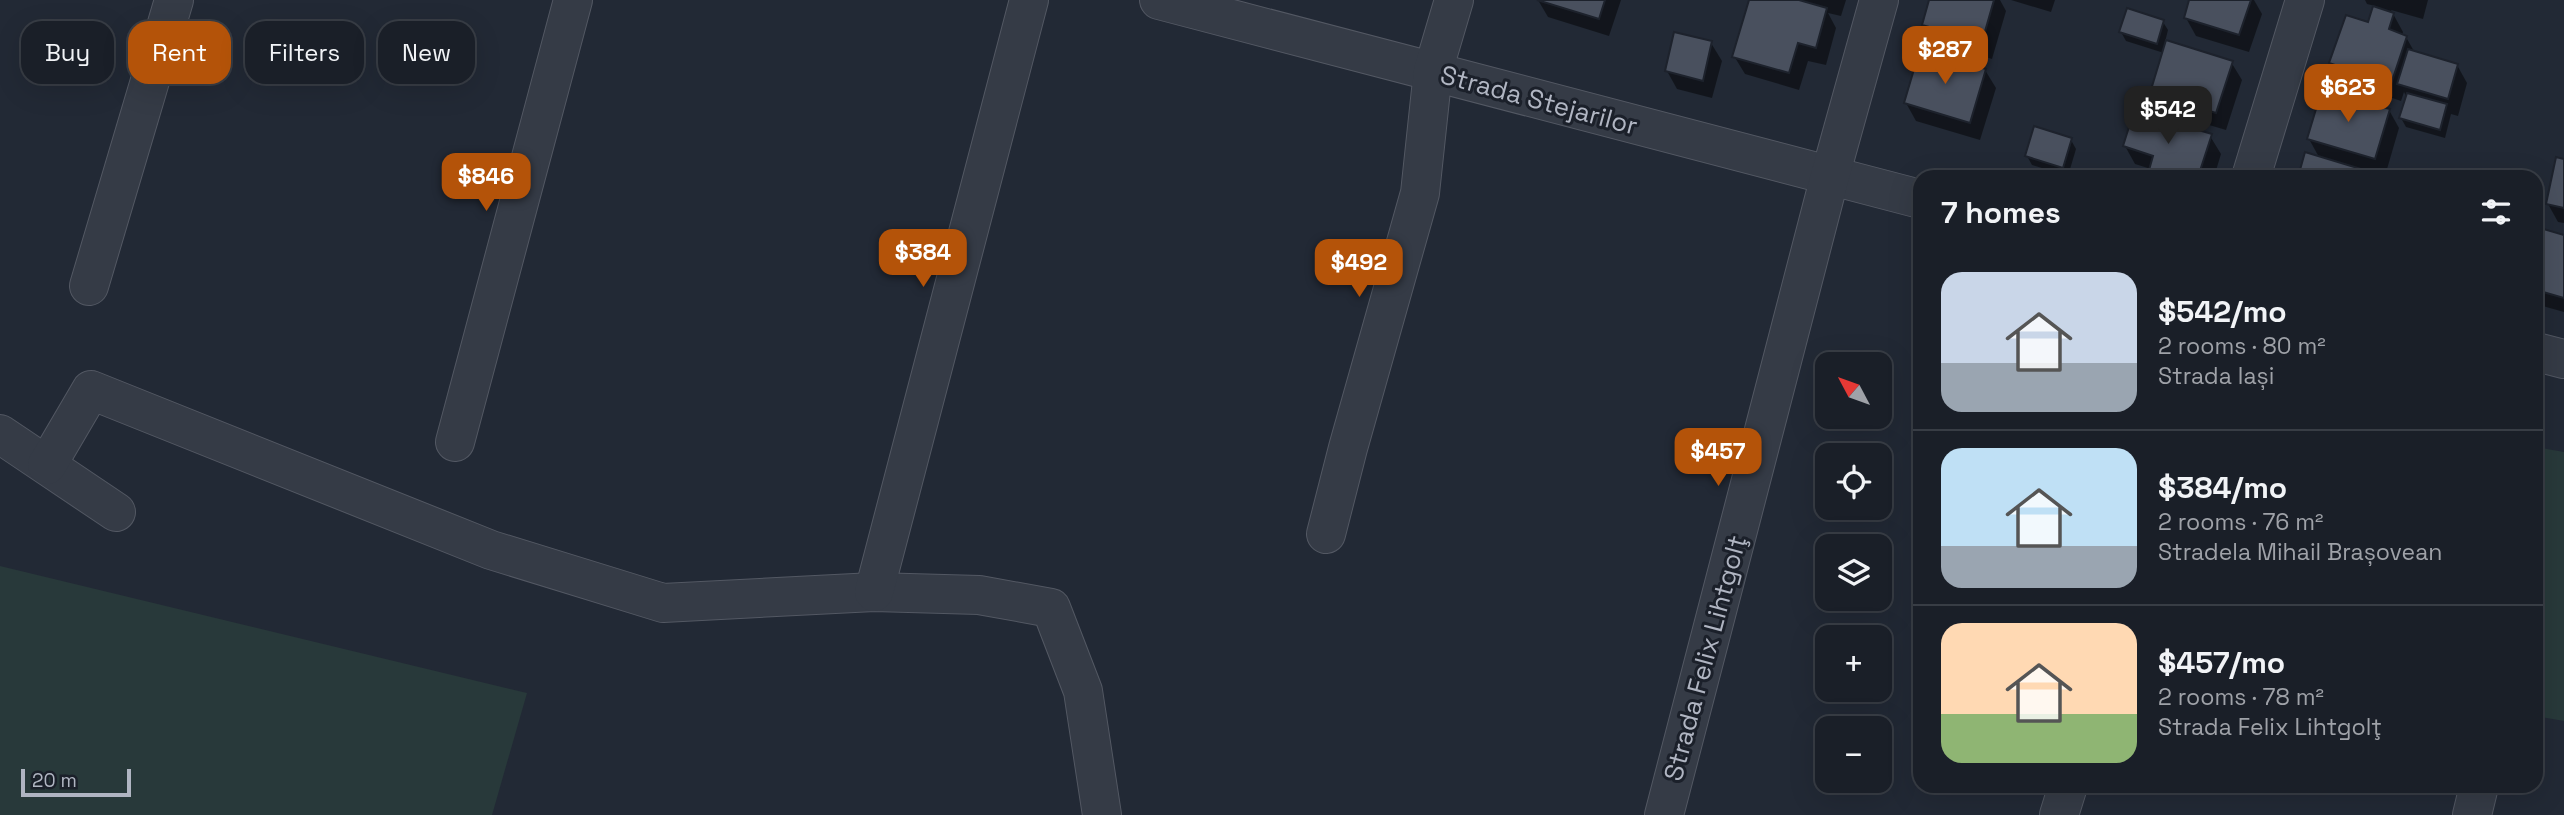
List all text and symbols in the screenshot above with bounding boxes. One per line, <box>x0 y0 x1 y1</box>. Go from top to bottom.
chip: Buy <box>21 21 114 84</box>
chip: Rent <box>128 21 231 84</box>
chip: Filters <box>245 21 364 84</box>
chip: New <box>378 21 475 84</box>
pin: $287 <box>1904 27 1986 86</box>
text: $287 <box>1918 34 1972 64</box>
street label: Strada Stejarilor <box>1437 57 1641 143</box>
pin: $623 <box>2307 64 2389 124</box>
text: $623 <box>2320 72 2376 102</box>
pin: $542 <box>2127 86 2209 146</box>
text: $542 <box>2140 94 2196 124</box>
pin: $846 <box>445 154 527 213</box>
text: $846 <box>458 161 514 191</box>
text: 7 homes <box>1941 193 2061 232</box>
icon: filters <box>2477 193 2515 231</box>
pin: $384 <box>882 230 964 289</box>
text: $384 <box>895 237 951 267</box>
pin: $492 <box>1318 240 1400 299</box>
text: $492 <box>1331 247 1387 277</box>
text: $542/mo <box>2158 292 2287 331</box>
icon: home <box>1997 300 2081 384</box>
text: 2 rooms · 80 m² <box>2158 331 2326 361</box>
north arrow <box>1815 352 1892 429</box>
map controls <box>1815 352 1892 793</box>
text: Strada Iași <box>2158 361 2274 391</box>
pin: $457 <box>1677 428 1759 488</box>
text: $457 <box>1691 436 1745 466</box>
button: locate <box>1815 443 1892 520</box>
text: $384/mo <box>2158 468 2287 507</box>
icon: home <box>1997 476 2081 560</box>
text: 2 rooms · 76 m² <box>2158 507 2323 537</box>
street label: Strada Felix Lihtgolţ <box>1656 531 1754 785</box>
button: layers <box>1815 534 1892 611</box>
text: Stradela Mihail Brașovean <box>2158 537 2442 567</box>
button: + <box>1815 625 1892 702</box>
text: $457/mo <box>2158 643 2285 682</box>
icon: home <box>1997 651 2081 735</box>
text: 2 rooms · 78 m² <box>2158 682 2324 712</box>
text: Strada Felix Lihtgolţ <box>2158 712 2382 742</box>
button: − <box>1815 716 1892 793</box>
scale bar <box>21 766 131 798</box>
text: 20 m <box>32 768 77 793</box>

